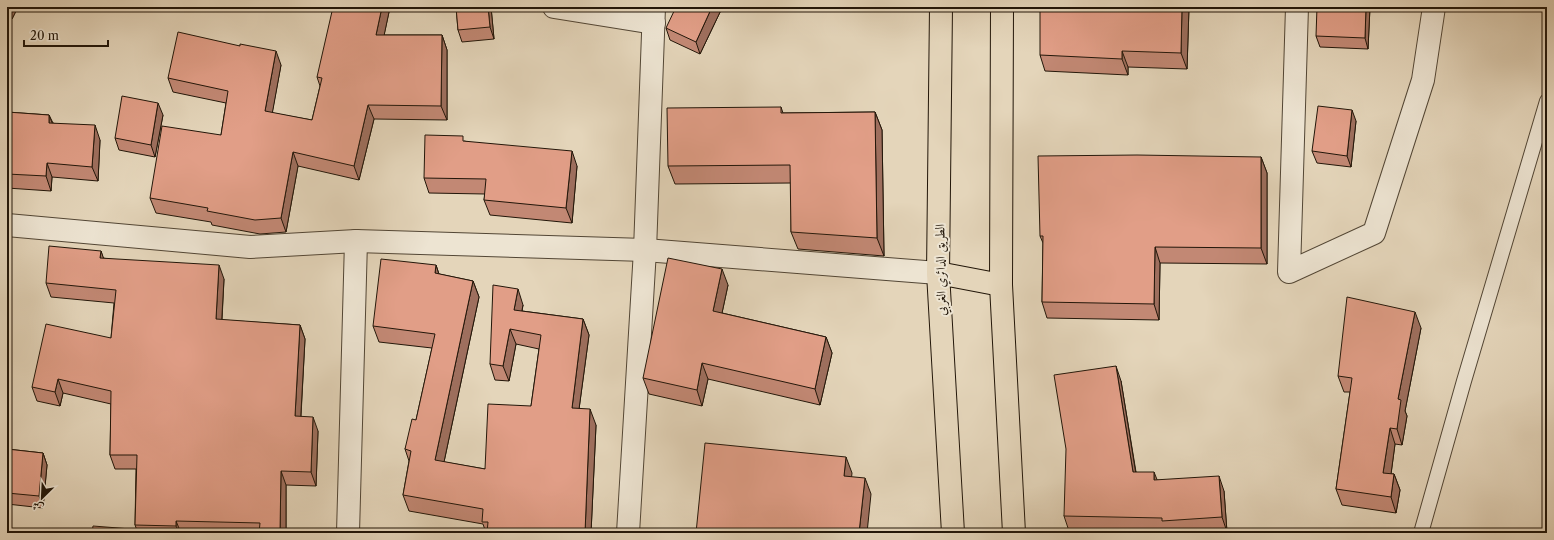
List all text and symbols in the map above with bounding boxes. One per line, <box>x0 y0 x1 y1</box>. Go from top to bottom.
scale bar <box>24 22 108 48</box>
text: 20 m <box>30 28 59 43</box>
street label: الطريق الدائري الغربي <box>931 224 953 316</box>
north arrow <box>22 478 62 518</box>
text: ش <box>30 498 46 516</box>

